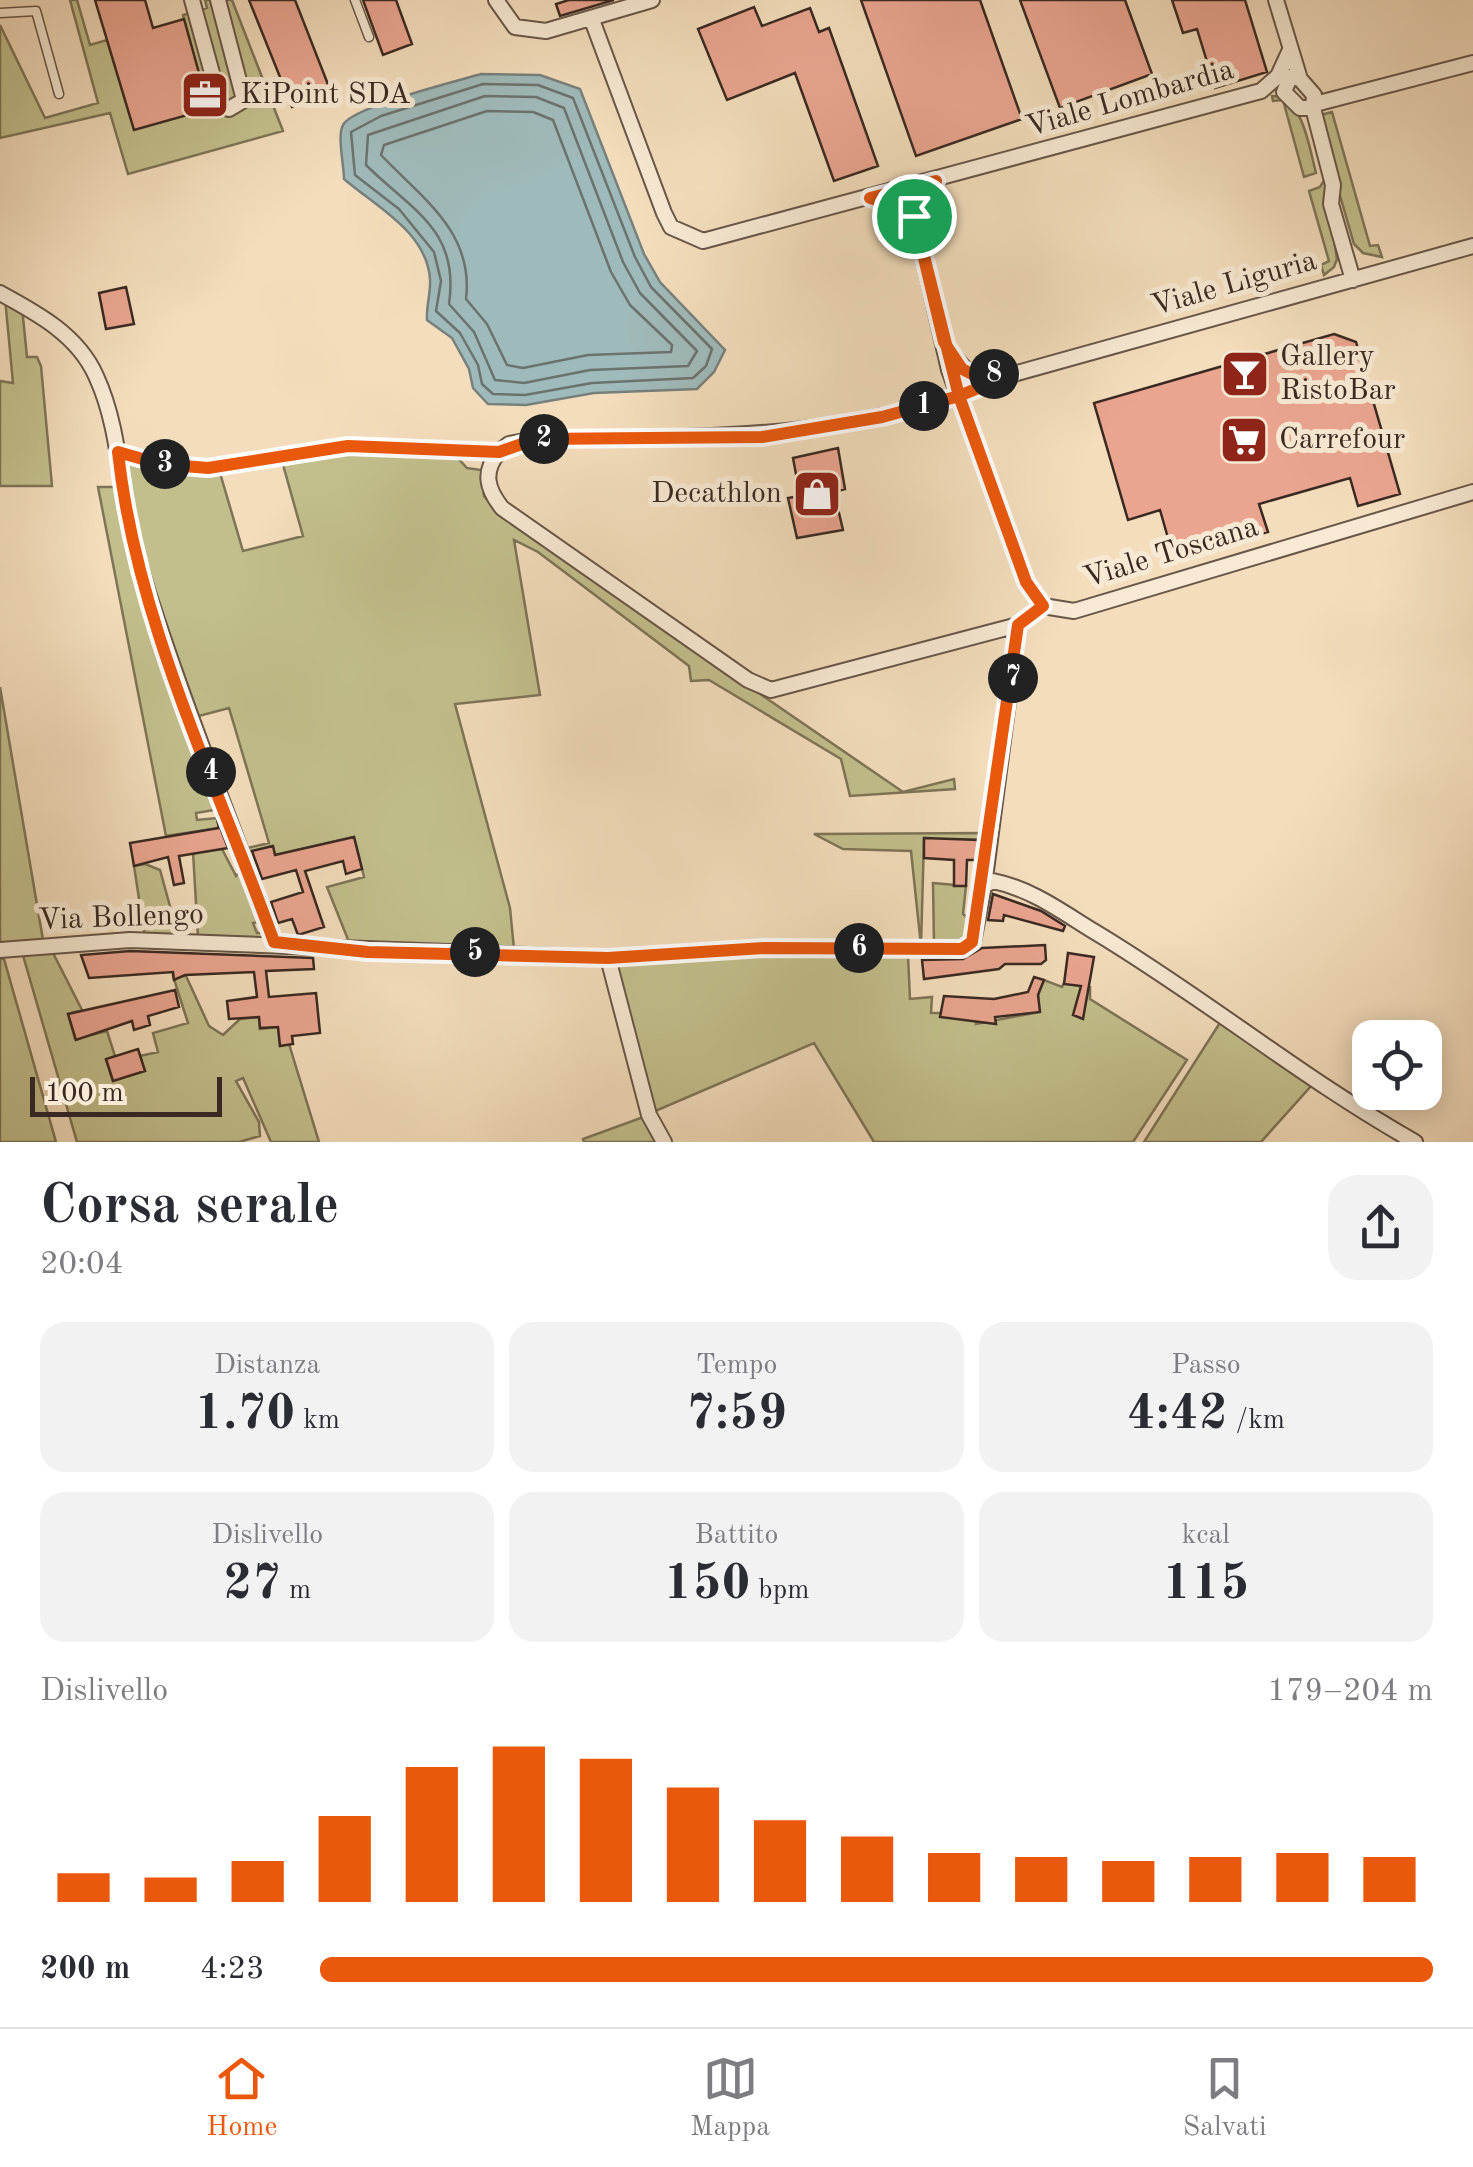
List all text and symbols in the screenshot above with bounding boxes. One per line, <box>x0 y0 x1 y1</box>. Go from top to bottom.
street label: Viale Lombardia <box>1023 55 1238 143</box>
office icon: KiPoint SDA <box>179 69 231 121</box>
place label: KiPoint SDA <box>240 80 411 110</box>
pin <box>872 174 957 259</box>
icon: arrive <box>887 189 942 244</box>
street label: Viale Liguria <box>1148 246 1320 322</box>
place label: Gallery RistoBar <box>1280 342 1396 406</box>
bar icon: Gallery RistoBar <box>1219 348 1271 400</box>
pin: 8 <box>969 349 1019 399</box>
text: 8 <box>986 360 1002 388</box>
pin: 1 <box>899 381 949 431</box>
text: 1 <box>916 392 932 420</box>
pin: 2 <box>519 414 569 464</box>
supermarket icon: Carrefour <box>1218 414 1270 466</box>
text: 2 <box>536 425 552 453</box>
place label: Carrefour <box>1279 425 1405 455</box>
pin: 3 <box>140 439 190 489</box>
text: 3 <box>157 450 173 478</box>
shop icon: Decathlon <box>791 468 843 520</box>
place label: Decathlon <box>651 479 782 509</box>
street label: Viale Toscana <box>1080 512 1262 594</box>
pin: 7 <box>988 653 1038 703</box>
text: 7 <box>1005 664 1021 692</box>
pin: 4 <box>186 747 236 797</box>
text: 4 <box>203 758 219 786</box>
street label: Via Bollengo <box>38 900 204 936</box>
pin: 6 <box>834 923 884 973</box>
pin: 5 <box>450 927 500 977</box>
text: 6 <box>851 934 867 962</box>
text: 5 <box>467 938 483 966</box>
map controls <box>1352 1020 1442 1110</box>
button: locate <box>1352 1020 1442 1110</box>
scale bar <box>30 1072 222 1116</box>
text: 100 m <box>45 1080 124 1108</box>
button: share <box>1328 1175 1433 1280</box>
text: Corsa serale <box>40 1180 339 1235</box>
text: 20:04 <box>40 1249 123 1281</box>
text: Distanza <box>214 1352 320 1380</box>
text: Tempo <box>696 1352 777 1380</box>
text: Passo <box>1171 1352 1241 1380</box>
text: 1.70 <box>194 1390 295 1440</box>
text: 7:59 <box>686 1390 787 1440</box>
text: 4:42 <box>1127 1390 1228 1440</box>
text: km <box>295 1407 340 1435</box>
text: /km <box>1228 1407 1285 1435</box>
text: Dislivello <box>211 1522 323 1550</box>
text: Battito <box>694 1522 779 1550</box>
text: kcal <box>1182 1522 1230 1550</box>
text: 27 <box>223 1560 281 1610</box>
text: 150 <box>664 1560 751 1610</box>
text: 115 <box>1162 1560 1249 1610</box>
text: m <box>281 1577 311 1605</box>
text: bpm <box>751 1577 809 1605</box>
text: Dislivello <box>40 1676 168 1708</box>
text: 179–204 m <box>1267 1676 1433 1708</box>
text: 200 m <box>40 1954 130 1986</box>
text: 4:23 <box>200 1954 265 1986</box>
tab: Home <box>206 2051 277 2146</box>
tab: Mappa <box>690 2051 770 2146</box>
tab: Salvati <box>1183 2051 1267 2146</box>

